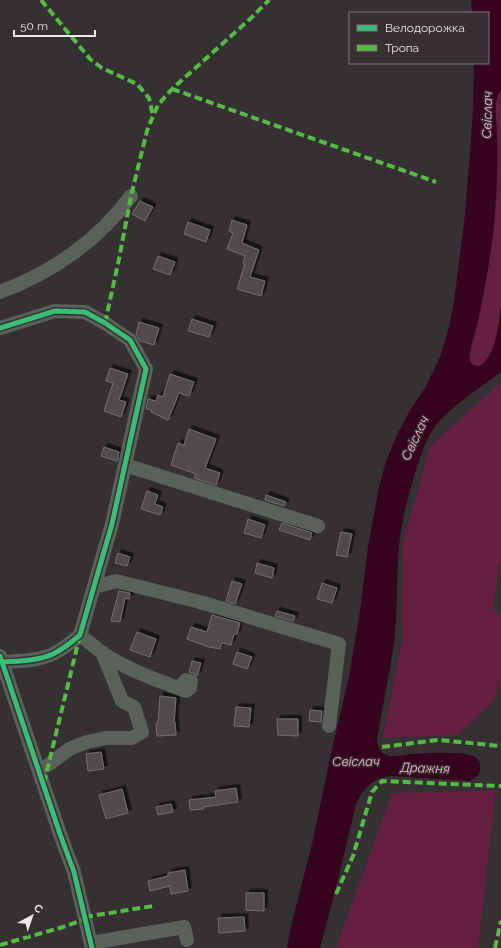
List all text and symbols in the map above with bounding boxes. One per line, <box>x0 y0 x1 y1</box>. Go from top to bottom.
scale bar <box>14 12 95 38</box>
legend <box>349 12 489 64</box>
text: 50 m <box>20 19 48 33</box>
text: Велодорожка <box>385 21 465 35</box>
text: Тропа <box>385 41 419 55</box>
water label: Свіслач <box>479 91 495 139</box>
water label: Свіслач <box>398 413 432 463</box>
water label: Свіслач <box>332 754 380 769</box>
water label: Дражня <box>399 760 450 776</box>
north arrow <box>12 896 52 936</box>
text: С <box>31 901 46 916</box>

